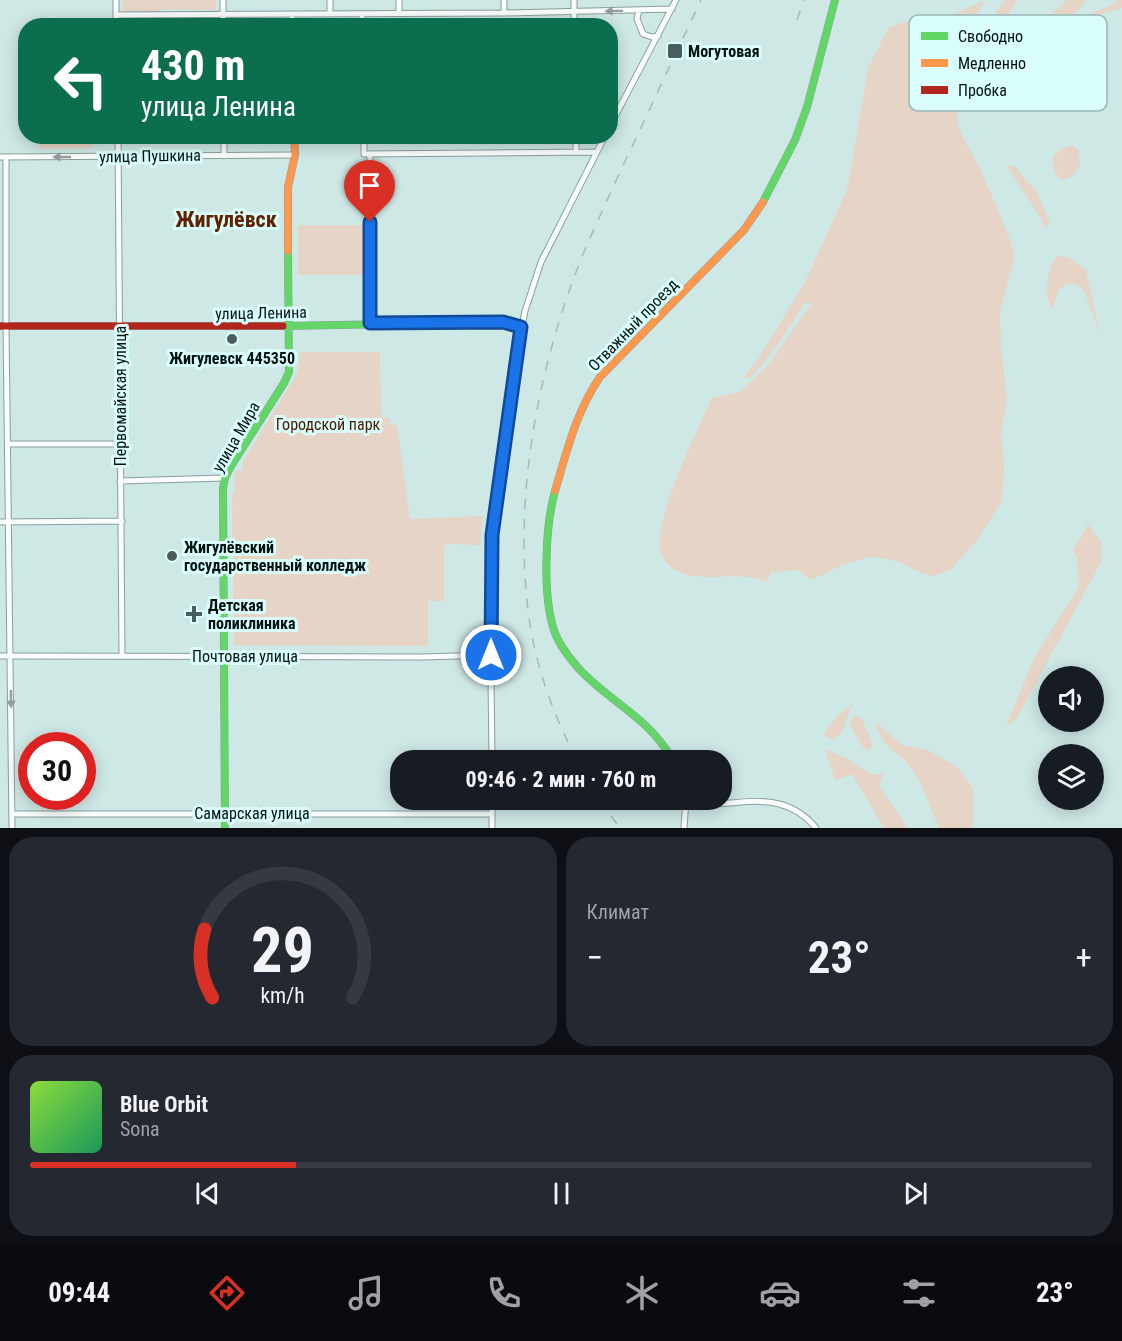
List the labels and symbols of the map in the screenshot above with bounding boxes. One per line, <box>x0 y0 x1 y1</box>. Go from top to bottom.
one-way arrow <box>604 6 623 16</box>
legend <box>909 15 1107 111</box>
text: Свободно <box>958 27 1023 46</box>
marker: Могутовая <box>666 42 684 60</box>
place label: Могутовая <box>688 42 760 61</box>
text: Медленно <box>958 54 1026 73</box>
text: Пробка <box>958 81 1007 100</box>
street label: улица Пушкина <box>99 146 201 166</box>
one-way arrow <box>53 152 72 162</box>
pin <box>344 160 395 222</box>
district label: Жигулёвск <box>175 207 277 232</box>
street label: Отважный проезд <box>584 275 682 375</box>
street label: улица Ленина <box>215 303 307 323</box>
street label: Первомайская улица <box>111 326 130 466</box>
marker: Жигулевск 445350 <box>225 332 239 346</box>
place label: Жигулевск 445350 <box>169 349 295 368</box>
street label: улица Мира <box>208 398 264 476</box>
park label: Городской парк <box>276 415 381 434</box>
place label: Жигулёвский государственный колледж <box>184 538 366 575</box>
marker: Жигулёвский государственный колледж <box>165 549 179 563</box>
place label: Детская поликлиника <box>208 596 296 633</box>
marker: Детская поликлиника <box>185 605 203 623</box>
position arrow <box>459 623 523 687</box>
street label: Почтовая улица <box>192 647 298 666</box>
one-way arrow <box>6 689 16 708</box>
speed limit sign: 30 <box>18 732 96 810</box>
street label: Самарская улица <box>194 804 310 823</box>

